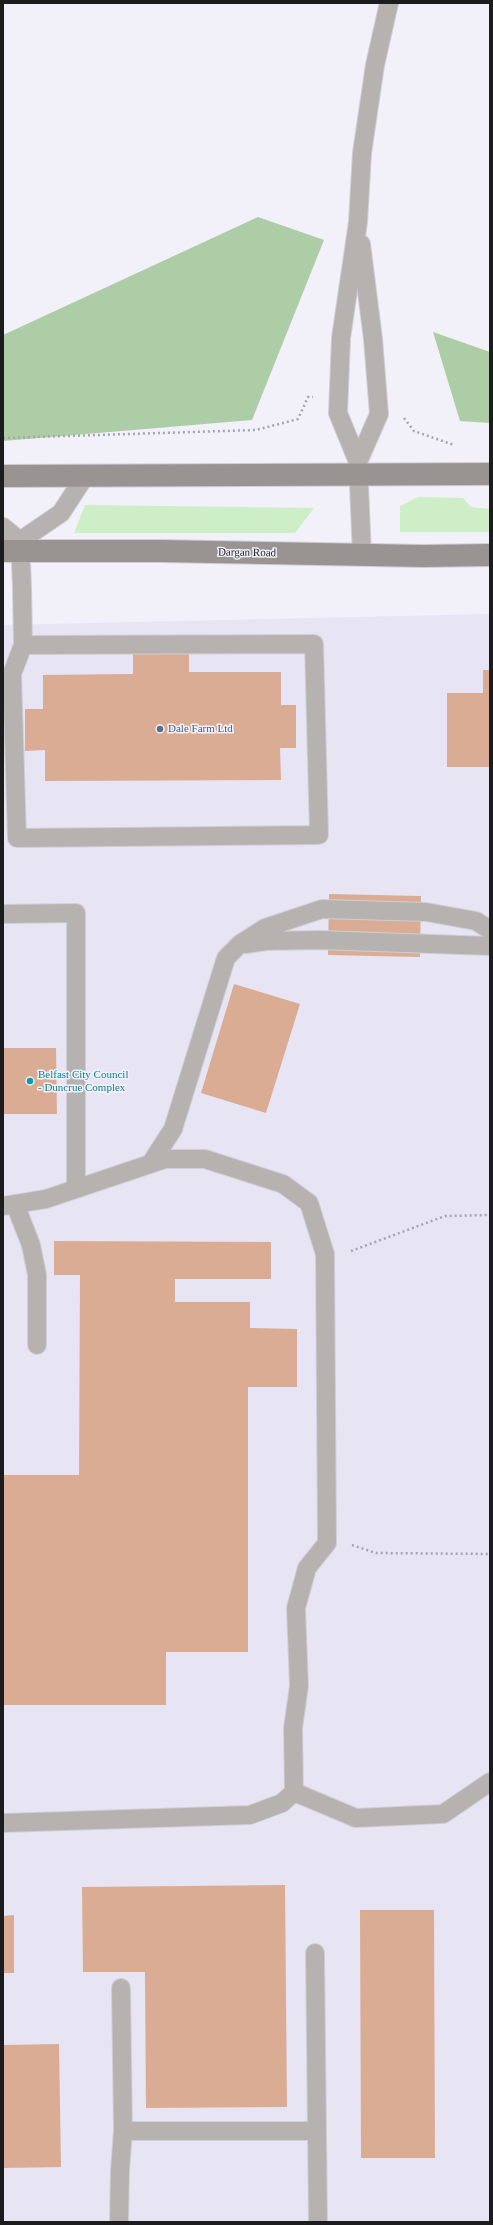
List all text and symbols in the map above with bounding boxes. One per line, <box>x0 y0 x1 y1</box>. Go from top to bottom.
street label: Dargan Road <box>218 546 276 560</box>
place label: Dale Farm Ltd <box>168 722 233 736</box>
marker: Dale Farm Ltd <box>155 724 165 734</box>
place label: Belfast City Council - Duncrue Complex <box>38 1068 128 1094</box>
marker: Belfast City Council - Duncrue Complex <box>25 1076 35 1086</box>

